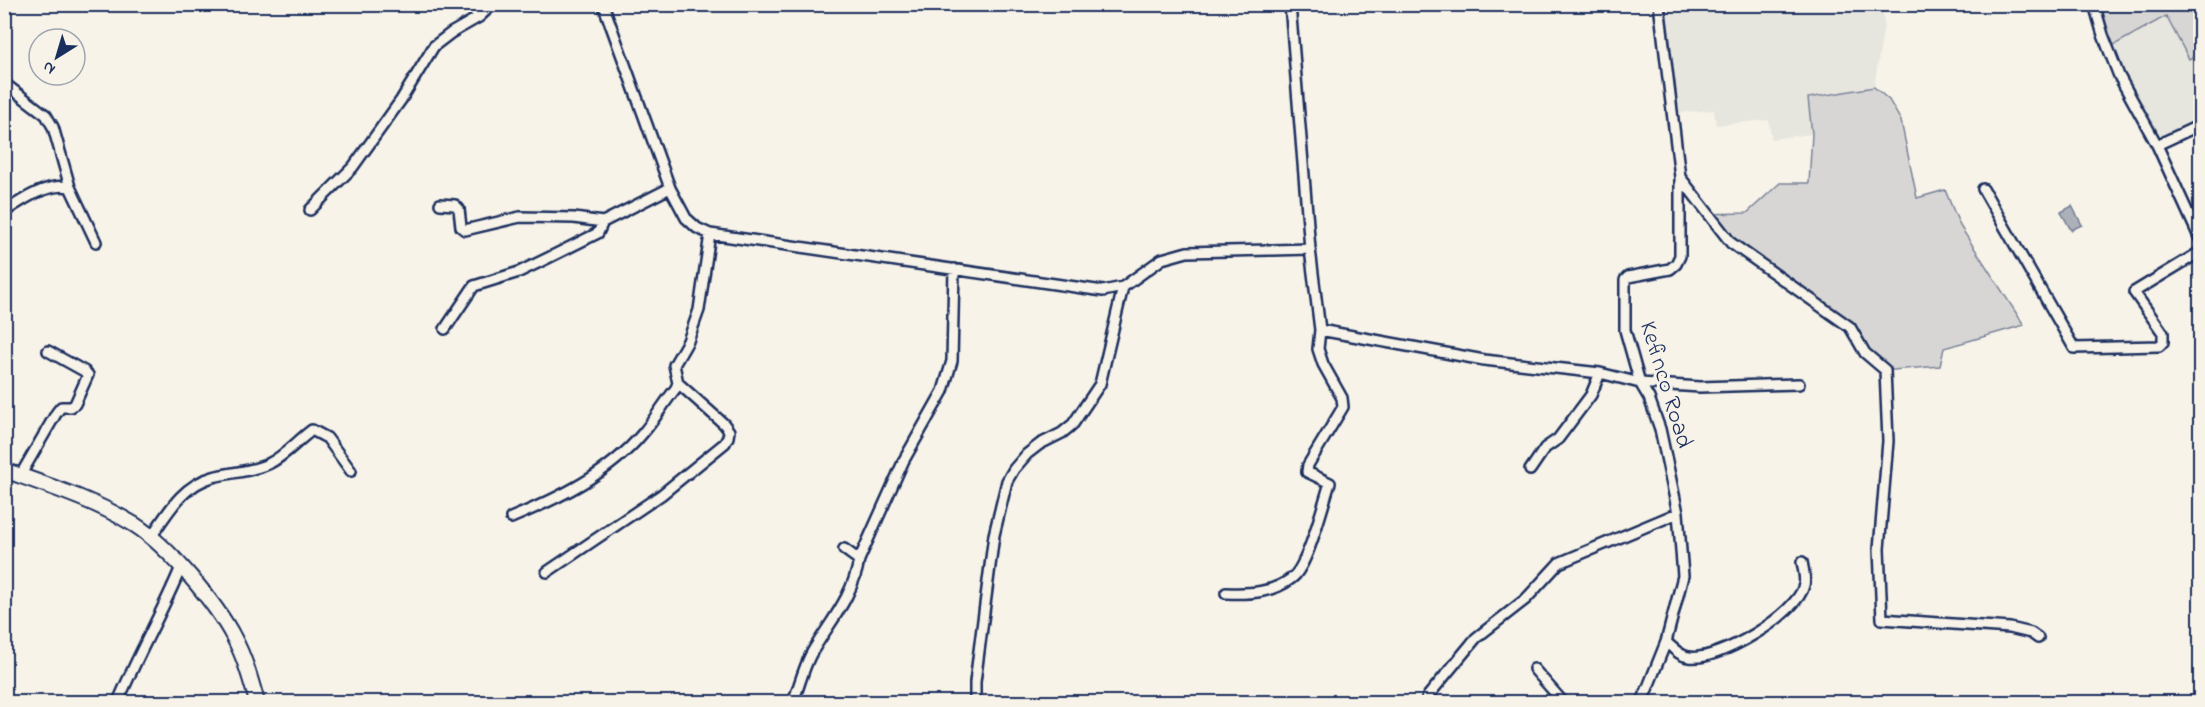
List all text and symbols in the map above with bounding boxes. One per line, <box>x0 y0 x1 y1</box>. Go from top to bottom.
north arrow <box>27 27 87 87</box>
text: N <box>37 54 61 80</box>
street label: Kefinco Road <box>1629 317 1701 453</box>

